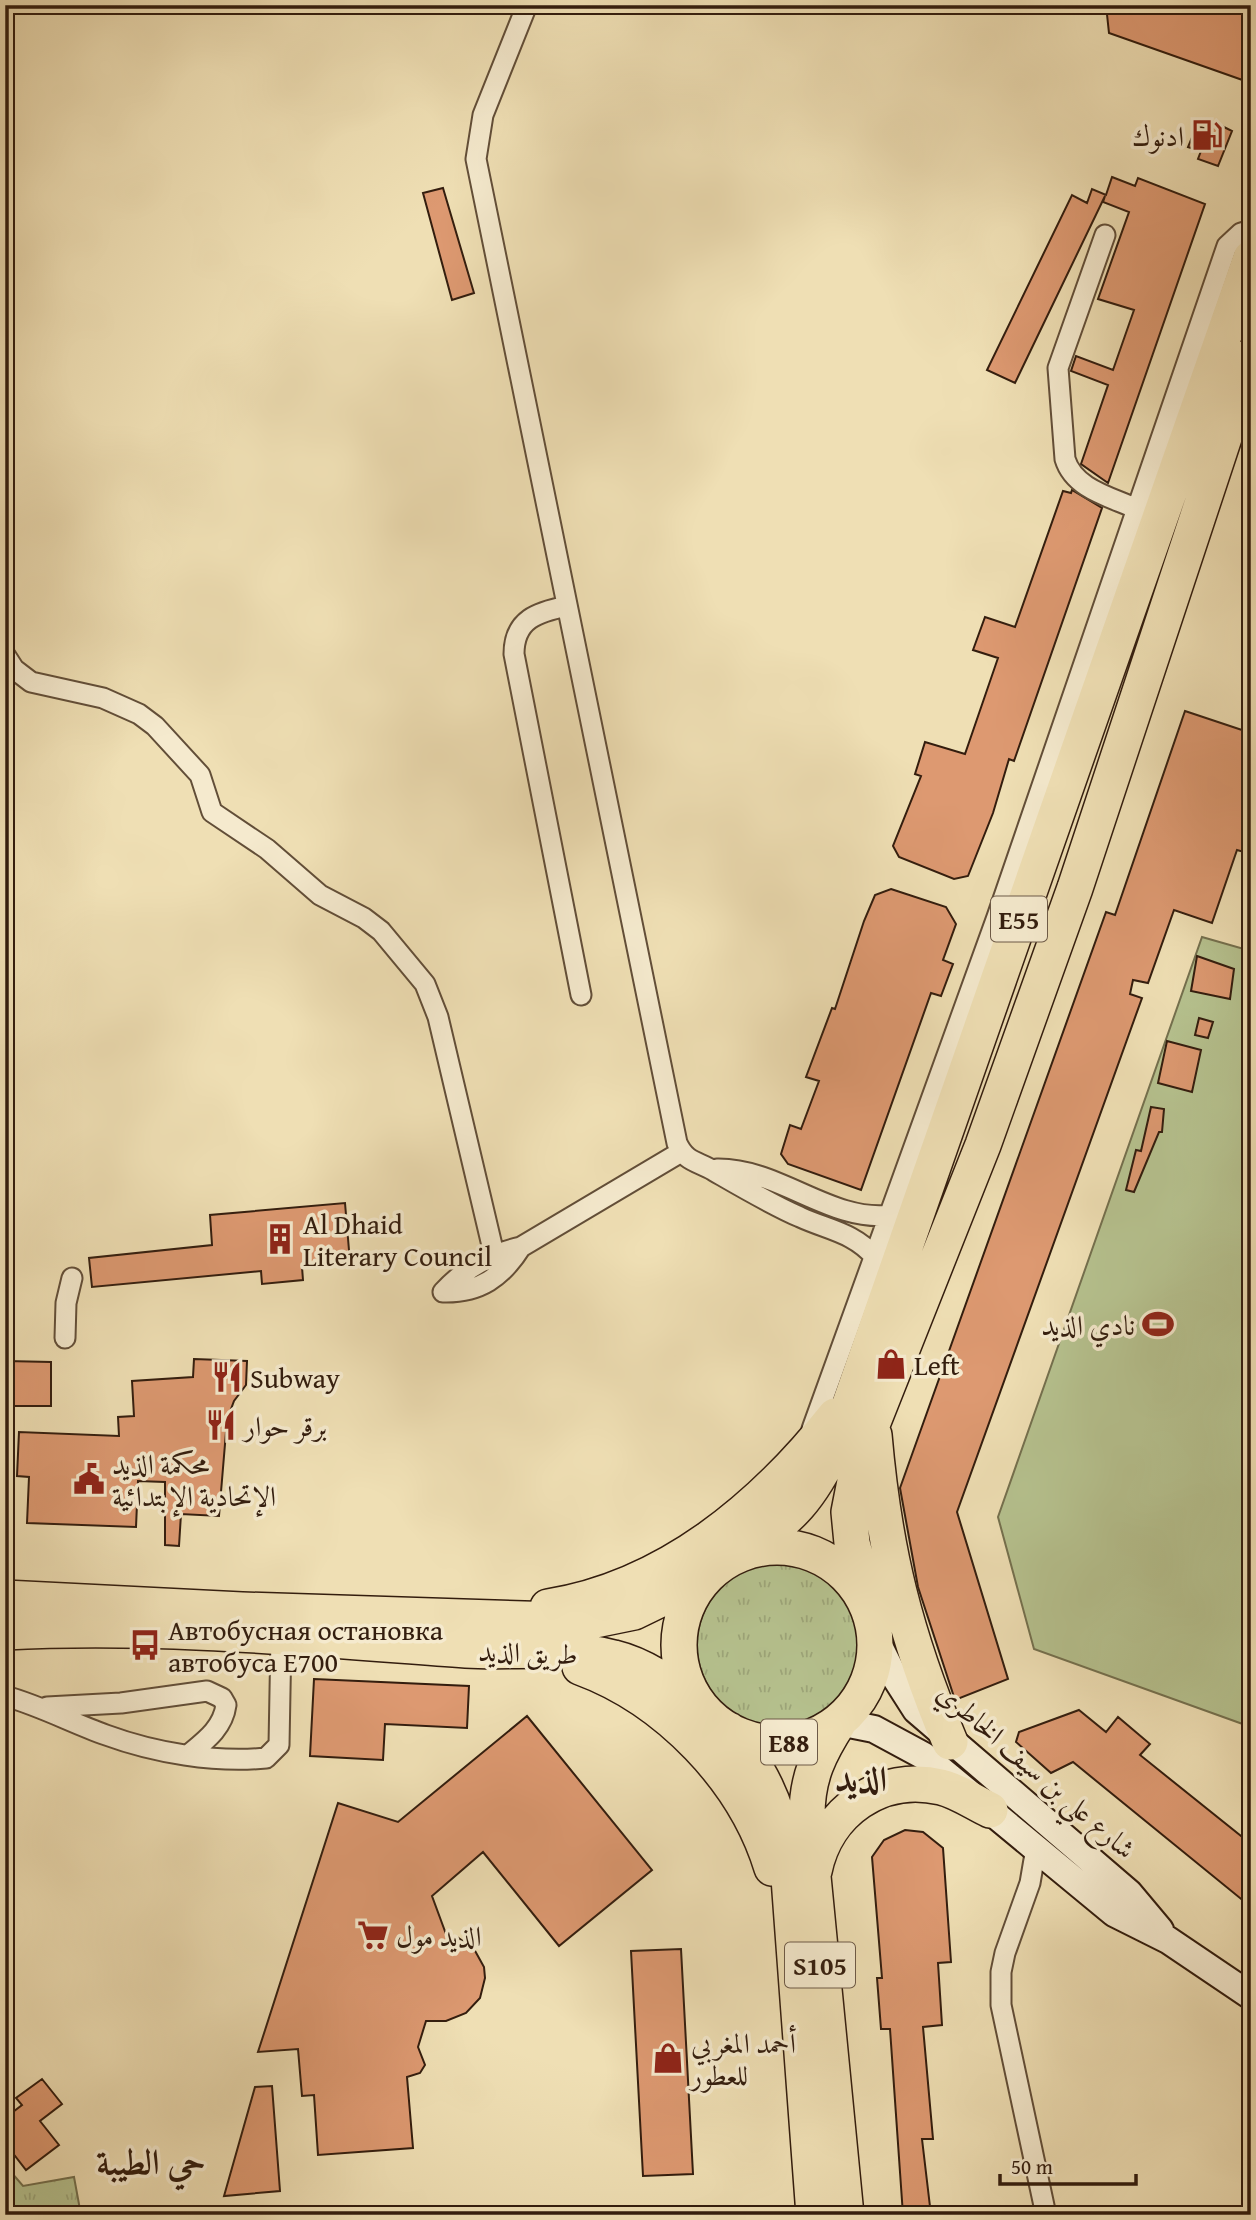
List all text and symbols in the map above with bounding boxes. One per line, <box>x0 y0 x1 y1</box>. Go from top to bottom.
place label: ادنوك <box>1132 115 1184 156</box>
fuel station icon: ادنوك <box>1190 118 1224 152</box>
road number: E55 <box>991 896 1047 942</box>
place label: Al Dhaid Literary Council <box>303 1203 492 1276</box>
building icon: Al Dhaid Literary Council <box>263 1222 297 1256</box>
place label: نادي الذيد <box>1041 1304 1135 1348</box>
sports icon: نادي الذيد <box>1141 1307 1175 1341</box>
place label: Left <box>914 1344 960 1385</box>
shop icon: Left <box>874 1347 908 1381</box>
place label: Subway <box>250 1357 340 1398</box>
restaurant icon: Subway <box>210 1360 244 1394</box>
place label: برقر حوار <box>241 1405 327 1446</box>
restaurant icon: برقر حوار <box>204 1408 238 1442</box>
place label: محكمة الذيد الإتحادية الإبتدائية <box>112 1443 276 1518</box>
public building icon: محكمة الذيد الإتحادية الإبتدائية <box>72 1462 106 1496</box>
place label: Автобусная остановка автобуса Е700 <box>168 1609 444 1682</box>
bus stop icon: Автобусная остановка автобуса Е700 <box>128 1628 162 1662</box>
street label: طريق الذيد <box>478 1630 578 1674</box>
street label: شارع علي بن سيف الخاطري <box>924 1672 1145 1873</box>
road number: E88 <box>761 1720 817 1764</box>
district label: الذيد <box>835 1753 887 1804</box>
place label: الذيد مول <box>396 1915 482 1956</box>
supermarket icon: الذيد مول <box>356 1918 390 1952</box>
road number: S105 <box>785 1942 855 1988</box>
place label: أحمد المغربي للعطور <box>688 2022 797 2095</box>
shop icon: أحمد المغربي للعطور <box>651 2041 685 2075</box>
district label: حي الطيبة <box>96 2136 206 2191</box>
scale bar <box>1000 2143 1137 2187</box>
text: 50 m <box>1011 2151 1053 2182</box>

